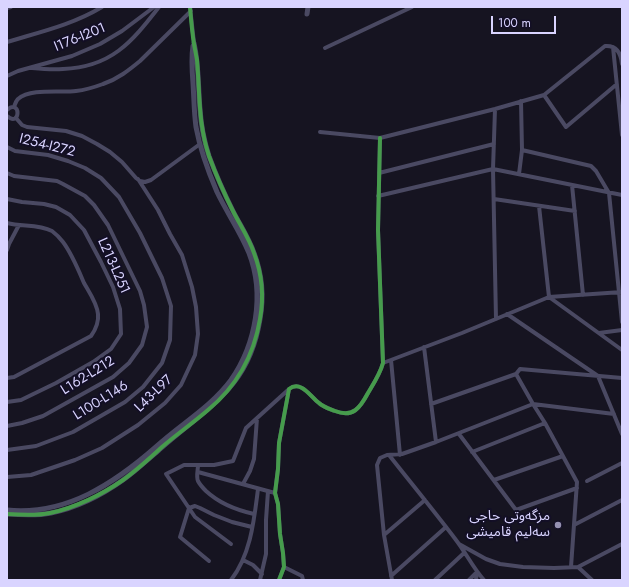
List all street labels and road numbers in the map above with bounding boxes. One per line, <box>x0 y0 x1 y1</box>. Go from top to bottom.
street label: I176-I201 <box>52 20 108 56</box>
street label: I254-I272 <box>17 131 77 161</box>
street label: L213-L251 <box>93 235 133 297</box>
street label: L162-L212 <box>58 353 118 399</box>
street label: L43-L97 <box>131 372 177 416</box>
street label: L100-L146 <box>71 378 131 424</box>

